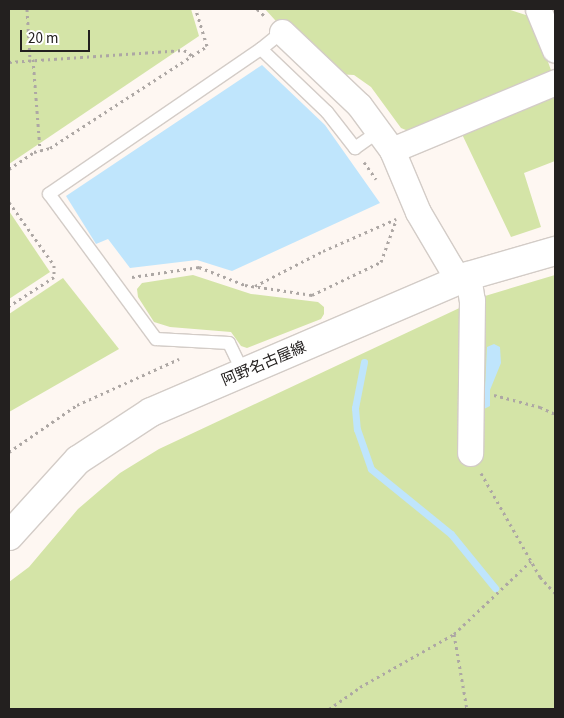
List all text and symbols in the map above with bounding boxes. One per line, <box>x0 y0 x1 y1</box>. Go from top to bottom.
scale bar <box>22 20 92 52</box>
text: 20 m <box>28 28 58 49</box>
street label: 阿野名古屋線 <box>219 338 309 390</box>

